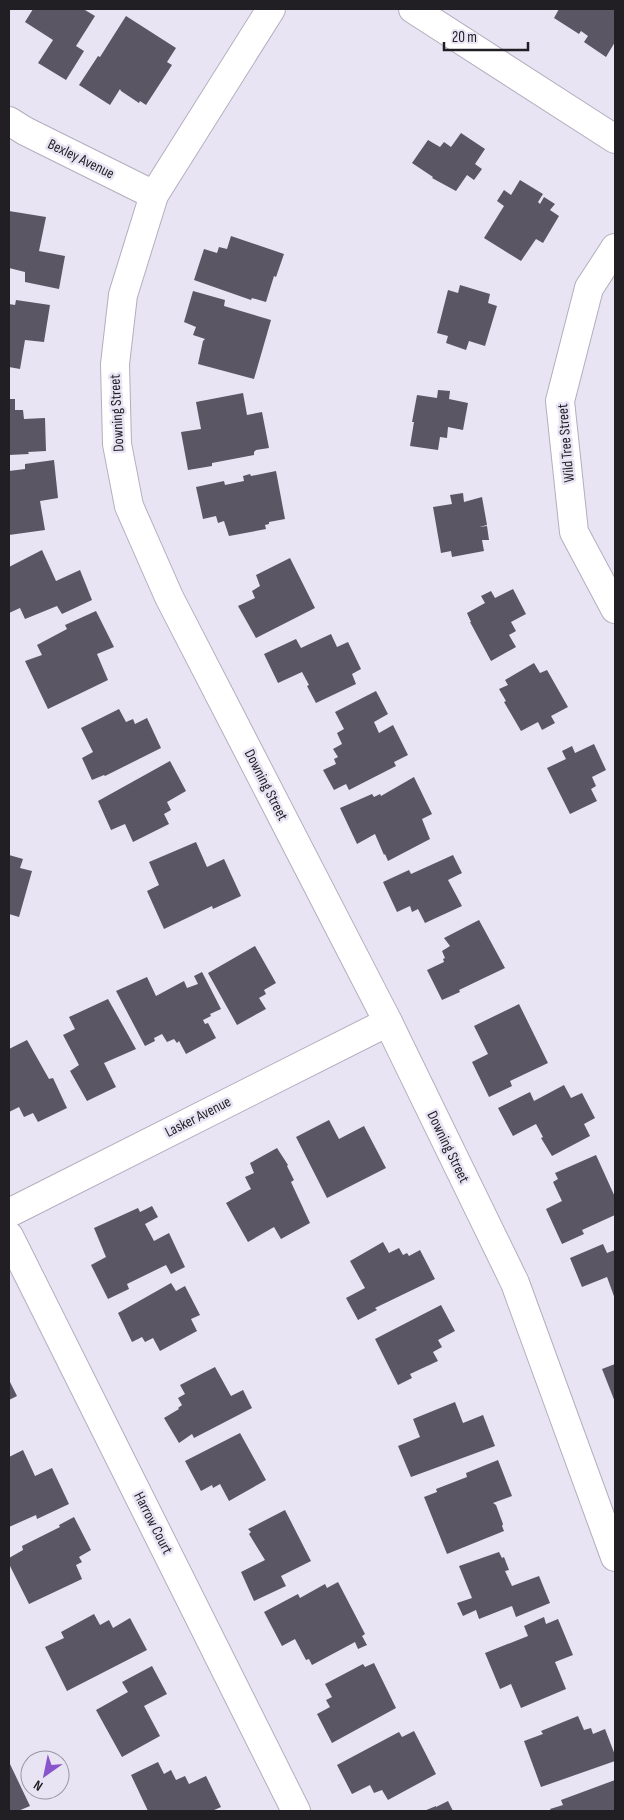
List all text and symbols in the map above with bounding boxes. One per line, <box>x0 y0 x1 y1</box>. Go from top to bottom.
scale bar <box>444 20 528 52</box>
text: 20 m <box>452 28 477 47</box>
street label: Bexley Avenue <box>45 135 117 183</box>
street label: Downing Street <box>105 373 129 452</box>
street label: Wild Tree Street <box>553 402 579 483</box>
street label: Downing Street <box>240 746 292 824</box>
street label: Lasker Avenue <box>162 1092 234 1142</box>
street label: Downing Street <box>422 1108 474 1186</box>
street label: Harrow Court <box>129 1489 177 1558</box>
north arrow <box>20 1750 70 1800</box>
text: N <box>30 1776 46 1795</box>

